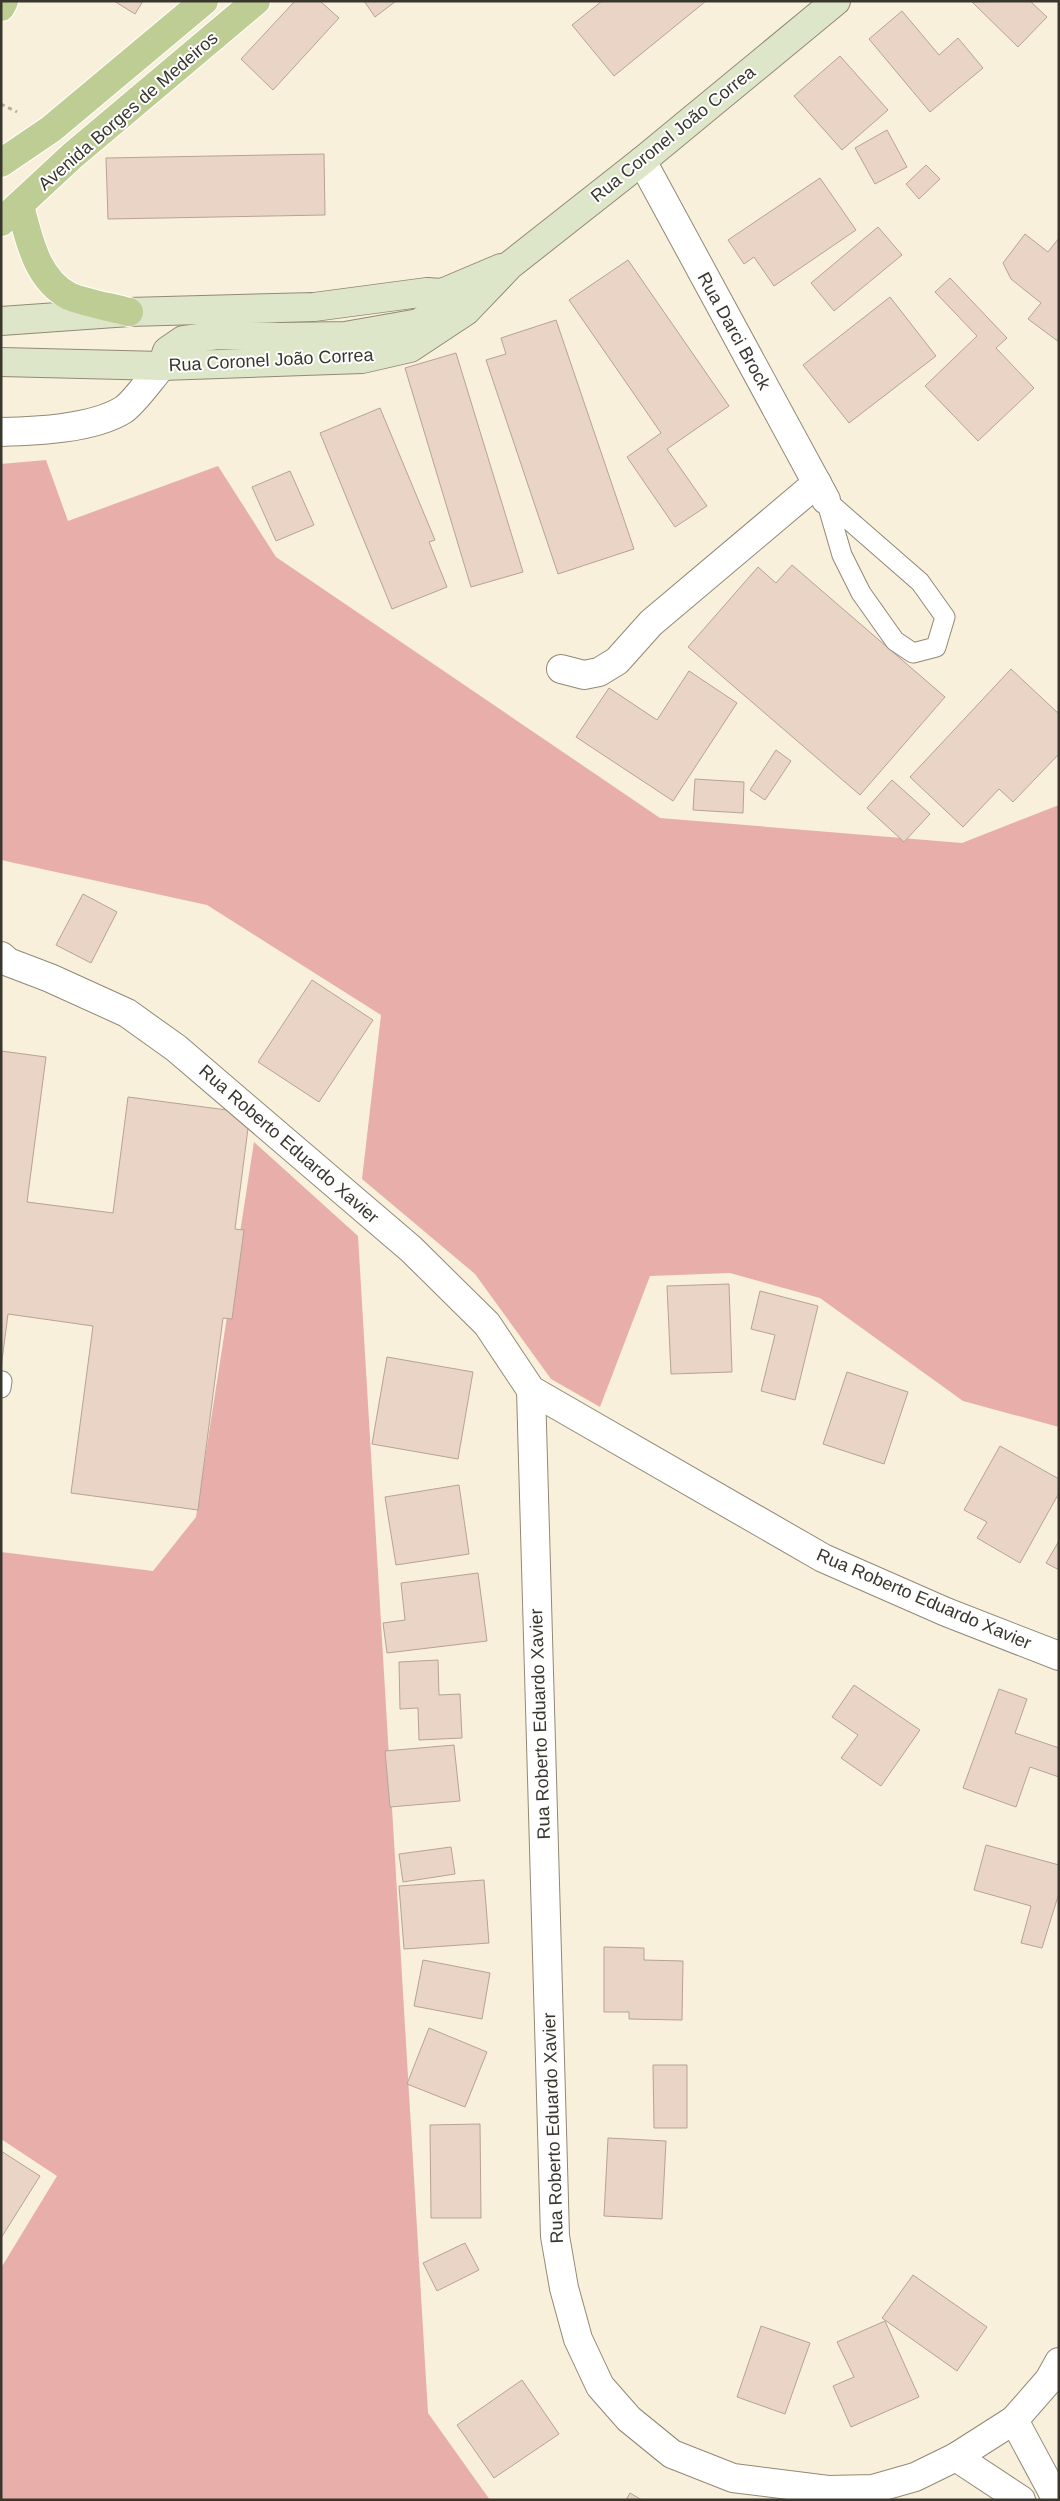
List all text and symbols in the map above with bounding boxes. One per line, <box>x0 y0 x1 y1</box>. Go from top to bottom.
street label: Avenida Borges de Medeiros <box>34 28 222 194</box>
street label: Rua Coronel João Correa <box>587 61 760 206</box>
street label: Rua Darci Brock <box>693 269 775 394</box>
street label: Rua Coronel João Correa <box>168 345 375 375</box>
street label: Rua Roberto Eduardo Xavier <box>195 1061 383 1227</box>
street label: Rua Roberto Eduardo Xavier <box>814 1545 1034 1653</box>
street label: Rua Roberto Eduardo Xavier <box>526 1608 554 1840</box>
street label: Rua Roberto Eduardo Xavier <box>539 2012 567 2244</box>

